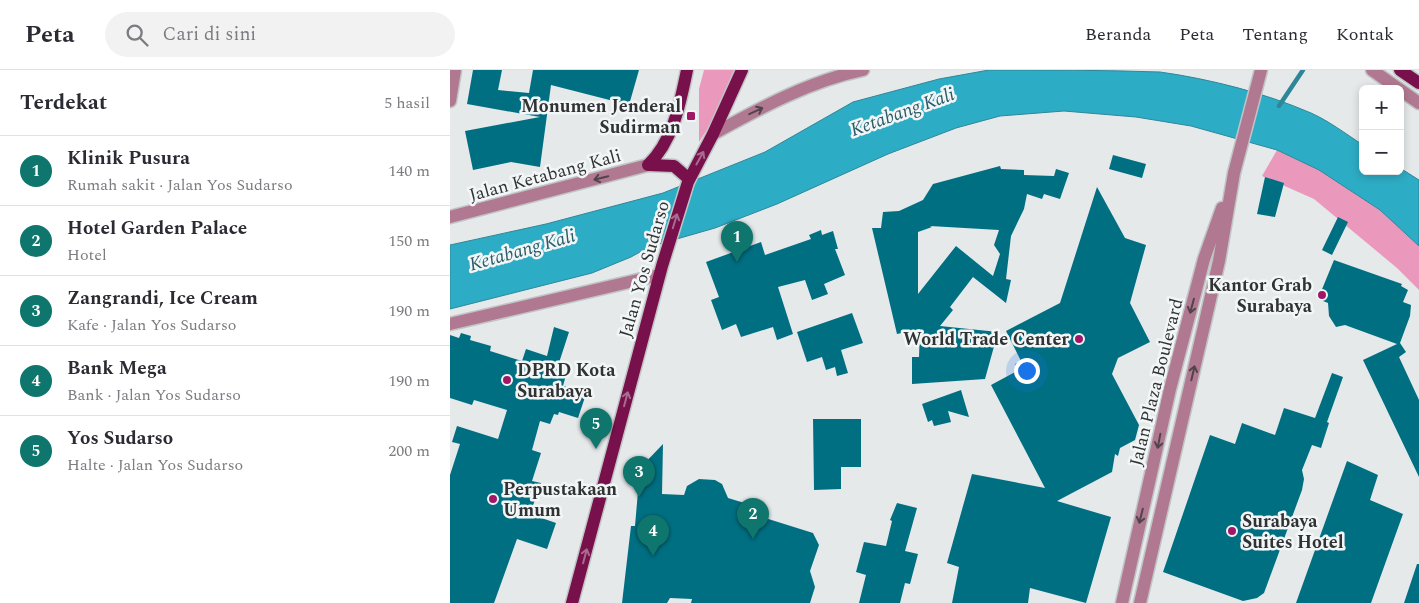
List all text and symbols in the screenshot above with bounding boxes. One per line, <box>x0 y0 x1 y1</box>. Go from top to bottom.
search box <box>105 12 455 57</box>
text: Peta <box>25 17 75 53</box>
text: Cari di sini <box>163 20 256 49</box>
icon: search <box>123 21 151 49</box>
text: Beranda <box>1085 21 1151 48</box>
text: Peta <box>1179 21 1214 48</box>
text: Tentang <box>1242 21 1308 48</box>
text: Kontak <box>1336 21 1394 48</box>
water label: Ketabang Kali <box>846 80 959 145</box>
map controls <box>1359 85 1404 175</box>
button: + <box>1359 85 1404 130</box>
text: Terdekat <box>20 87 107 119</box>
text: 5 hasil <box>384 91 430 115</box>
place label: Monumen Jenderal Sudirman <box>521 93 681 141</box>
one-way arrow <box>748 106 763 115</box>
marker: Monumen Jenderal Sudirman <box>685 110 697 122</box>
button: − <box>1359 130 1404 175</box>
street label: Jalan Ketabang Kali <box>466 142 624 209</box>
text: Klinik Pusura <box>67 144 190 173</box>
one-way arrow <box>696 151 705 166</box>
text: 1 <box>32 159 40 183</box>
text: 140 m <box>388 159 430 183</box>
text: Rumah sakit · Jalan Yos Sudarso <box>67 173 293 197</box>
one-way arrow <box>593 173 609 183</box>
street label: Jalan Yos Sudarso <box>612 198 677 341</box>
text: Hotel Garden Palace <box>67 214 247 243</box>
one-way arrow <box>671 214 681 230</box>
water label: Ketabang Kali <box>466 221 579 279</box>
pin: 1 <box>721 221 753 262</box>
text: 2 <box>32 229 40 253</box>
text: 150 m <box>388 229 430 253</box>
text: Hotel <box>67 243 107 267</box>
place label: Kantor Grab Surabaya <box>1208 272 1313 320</box>
text: Zangrandi, Ice Cream <box>67 284 258 313</box>
marker: Kantor Grab Surabaya <box>1316 289 1328 301</box>
street label: Jalan Plaza Boulevard <box>1123 295 1190 469</box>
one-way arrow <box>1187 298 1196 314</box>
text: 3 <box>32 299 40 323</box>
text: 190 m <box>388 299 430 323</box>
text: Kafe · Jalan Yos Sudarso <box>67 313 236 337</box>
place label: World Trade Center <box>903 326 1069 353</box>
marker: World Trade Center <box>1073 333 1085 345</box>
text: Bank Mega <box>67 354 167 383</box>
place label: DPRD Kota Surabaya <box>517 357 616 405</box>
your location <box>1014 358 1040 384</box>
one-way arrow <box>1189 366 1198 382</box>
text: 4 <box>32 369 40 393</box>
text: 190 m <box>388 369 430 393</box>
marker: DPRD Kota Surabaya <box>501 374 513 386</box>
text: Bank · Jalan Yos Sudarso <box>67 383 241 407</box>
one-way arrow <box>622 391 631 407</box>
pin: 5 <box>580 408 612 449</box>
text: Yos Sudarso <box>67 424 173 453</box>
one-way arrow <box>1154 433 1163 449</box>
text: 5 <box>32 439 40 463</box>
text: 200 m <box>388 439 430 463</box>
text: Halte · Jalan Yos Sudarso <box>67 453 243 477</box>
pin: 3 <box>623 456 655 497</box>
place label: Perpustakaan Umum <box>503 476 617 524</box>
marker: Perpustakaan Umum <box>487 493 499 505</box>
pin: 2 <box>737 498 769 539</box>
one-way arrow <box>1136 507 1146 523</box>
place label: Surabaya Suites Hotel <box>1242 508 1344 556</box>
pin: 4 <box>637 515 669 556</box>
marker: Surabaya Suites Hotel <box>1226 525 1238 537</box>
one-way arrow <box>580 548 590 564</box>

